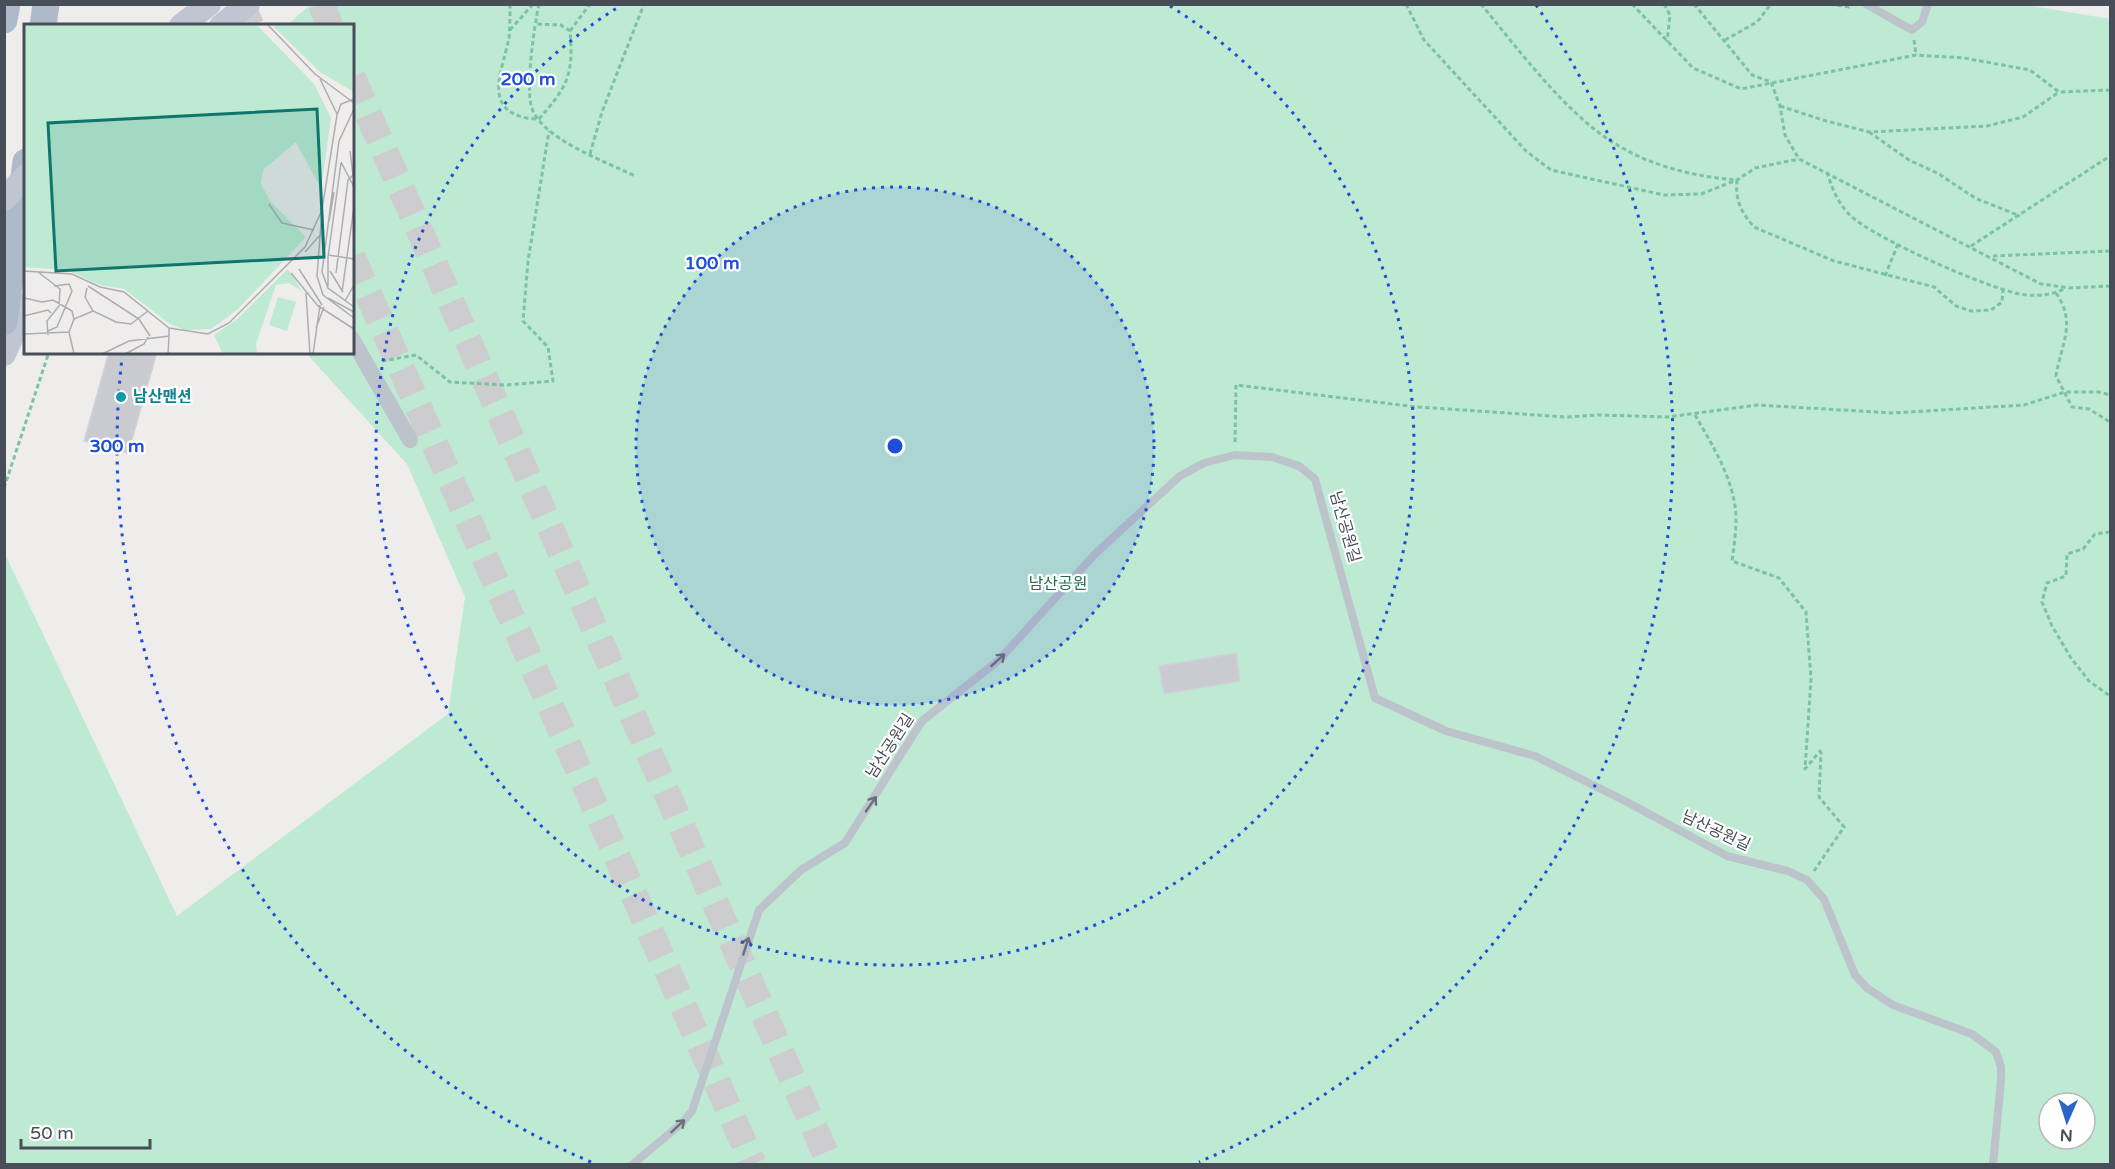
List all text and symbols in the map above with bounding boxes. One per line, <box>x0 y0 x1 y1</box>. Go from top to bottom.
inset map <box>24 24 354 354</box>
text: 200 m <box>500 68 556 90</box>
text: 100 m <box>684 252 740 274</box>
place label: 남산맨션 <box>133 387 192 407</box>
marker: 남산맨션 <box>114 390 128 404</box>
text: 300 m <box>89 435 145 457</box>
centre of rings <box>885 436 905 456</box>
street label: 남산공원길 <box>1325 489 1365 565</box>
park label: 남산공원 <box>1029 574 1087 594</box>
one-way arrow <box>990 653 1005 667</box>
street label: 남산공원길 <box>862 710 918 782</box>
one-way arrow <box>865 796 877 812</box>
street label: 남산공원길 <box>1678 806 1754 856</box>
one-way arrow <box>741 937 752 956</box>
north arrow <box>2037 1091 2097 1151</box>
scale bar <box>21 1112 150 1150</box>
one-way arrow <box>670 1119 685 1133</box>
text: 50 m <box>30 1122 74 1144</box>
text: N <box>2059 1125 2073 1145</box>

